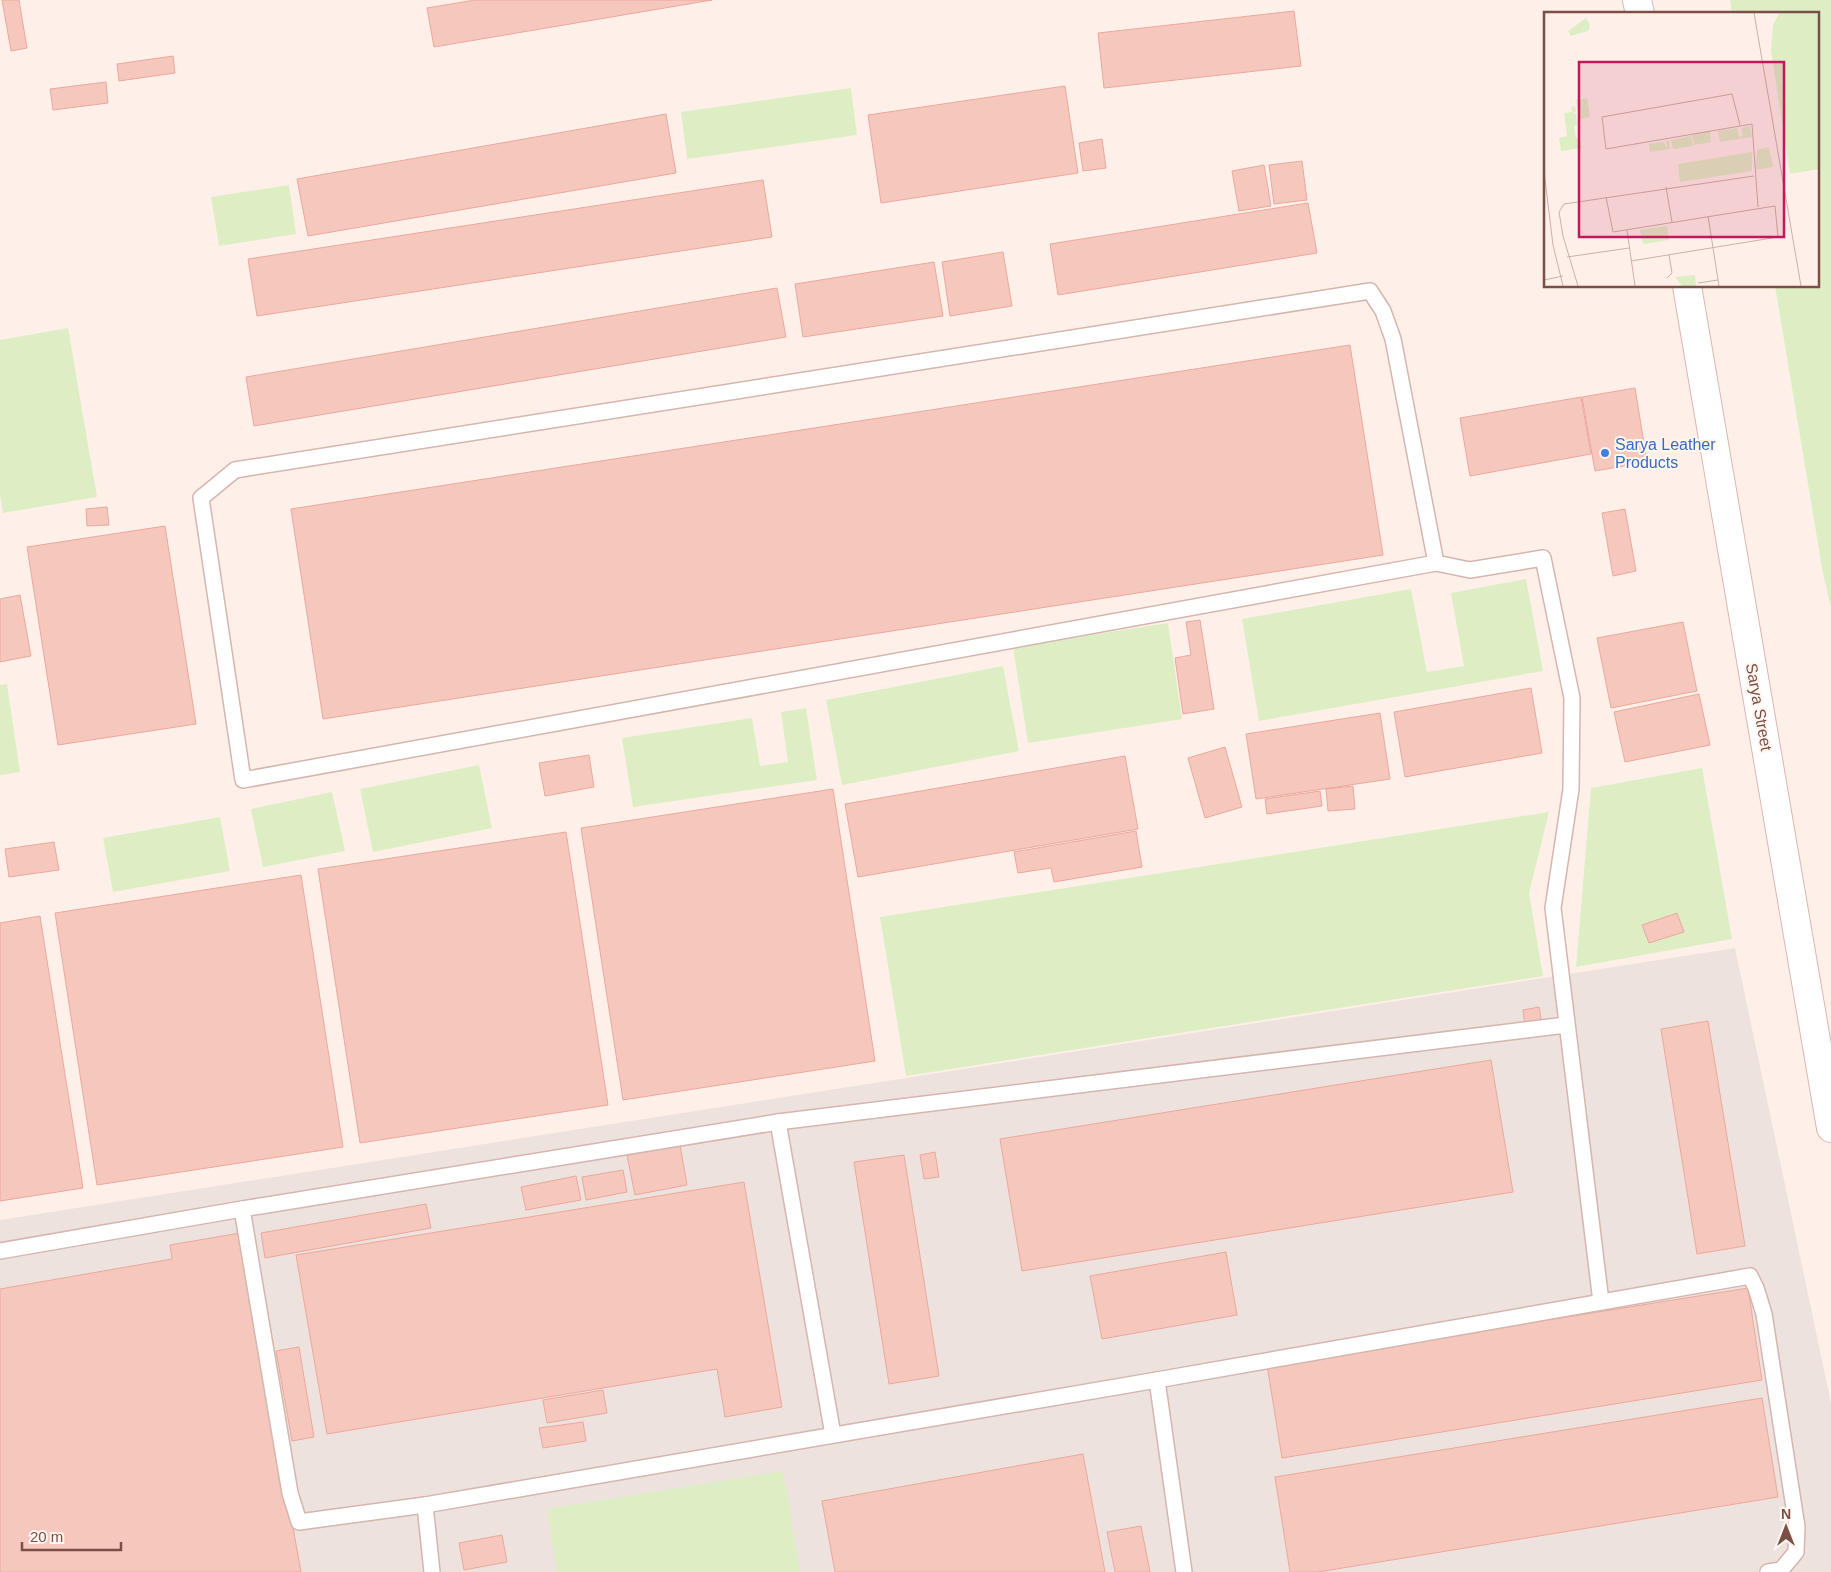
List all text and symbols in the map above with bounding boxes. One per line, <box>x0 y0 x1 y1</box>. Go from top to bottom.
inset map <box>1544 12 1818 288</box>
place label: Sarya Leather Products <box>1615 436 1716 471</box>
marker: Sarya Leather Products <box>1599 447 1611 459</box>
street label: Sarya Street <box>1743 662 1775 753</box>
north arrow <box>1761 1502 1811 1552</box>
text: N <box>1781 1506 1791 1522</box>
scale bar <box>22 1520 121 1552</box>
text: 20 m <box>30 1528 63 1545</box>

